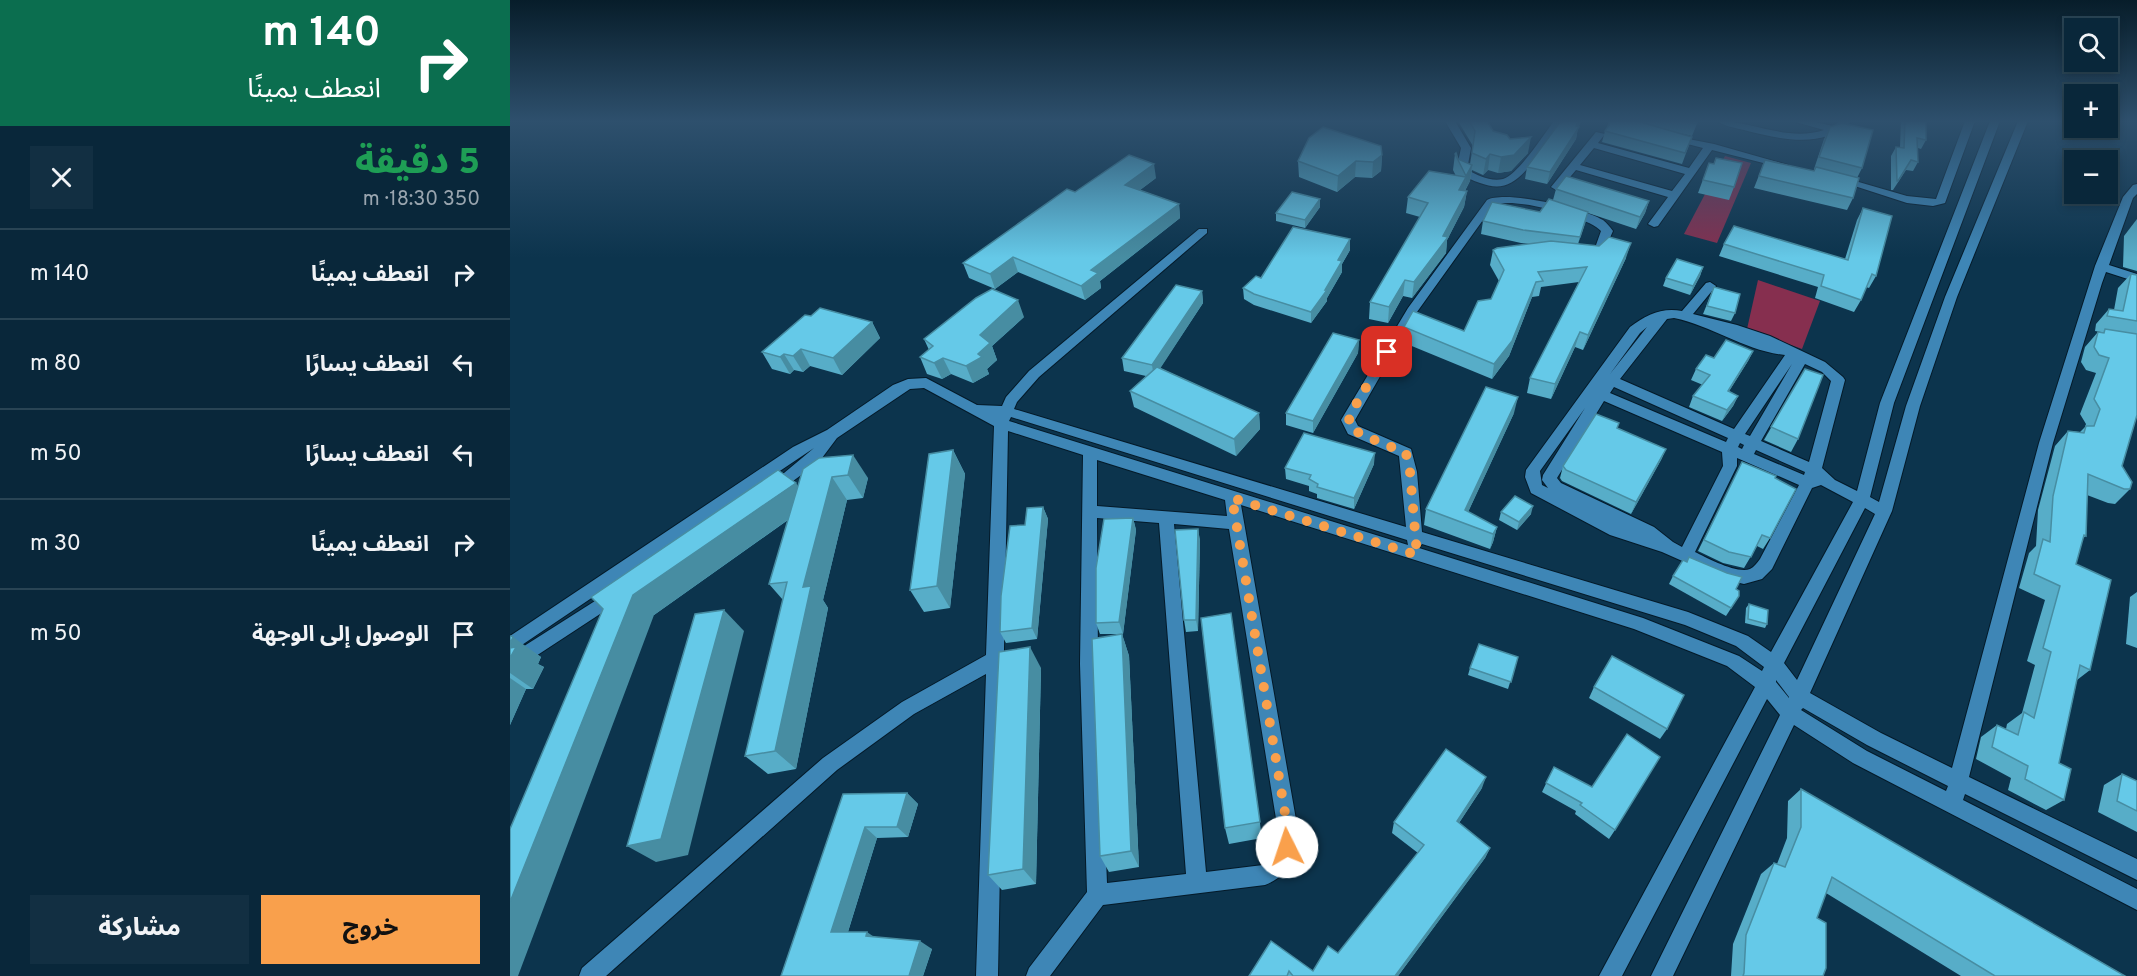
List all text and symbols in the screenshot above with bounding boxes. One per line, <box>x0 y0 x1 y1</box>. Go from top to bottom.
text: 140 m <box>262 8 381 61</box>
map controls <box>2064 18 2118 204</box>
button: search <box>2064 18 2118 72</box>
icon: right <box>402 24 480 102</box>
text: انعطف يمينًا <box>247 73 381 107</box>
button: + <box>2064 84 2118 138</box>
text: 5 دقيقة <box>355 141 480 187</box>
button: close <box>30 146 93 209</box>
button: − <box>2064 150 2118 204</box>
text: 350 m · 18:30 <box>363 187 480 213</box>
icon: right <box>447 258 480 291</box>
text: 140 m <box>30 261 89 288</box>
text: انعطف يمينًا <box>311 262 429 289</box>
pin <box>1361 326 1412 377</box>
icon: arrive <box>1370 335 1403 368</box>
icon: left <box>447 348 480 381</box>
text: 80 m <box>30 351 81 378</box>
text: انعطف يسارًا <box>305 352 429 379</box>
icon: left <box>447 438 480 471</box>
text: 50 m <box>30 441 82 468</box>
text: انعطف يسارًا <box>305 442 429 469</box>
icon: right <box>447 528 480 561</box>
text: 30 m <box>30 531 81 558</box>
text: انعطف يمينًا <box>311 532 429 559</box>
icon: arrive <box>447 618 480 651</box>
text: 50 m <box>30 621 82 648</box>
text: الوصول إلى الوجهة <box>252 622 429 649</box>
position arrow <box>1255 815 1319 879</box>
button: مشاركة <box>30 895 249 964</box>
button: خروج <box>261 895 480 964</box>

